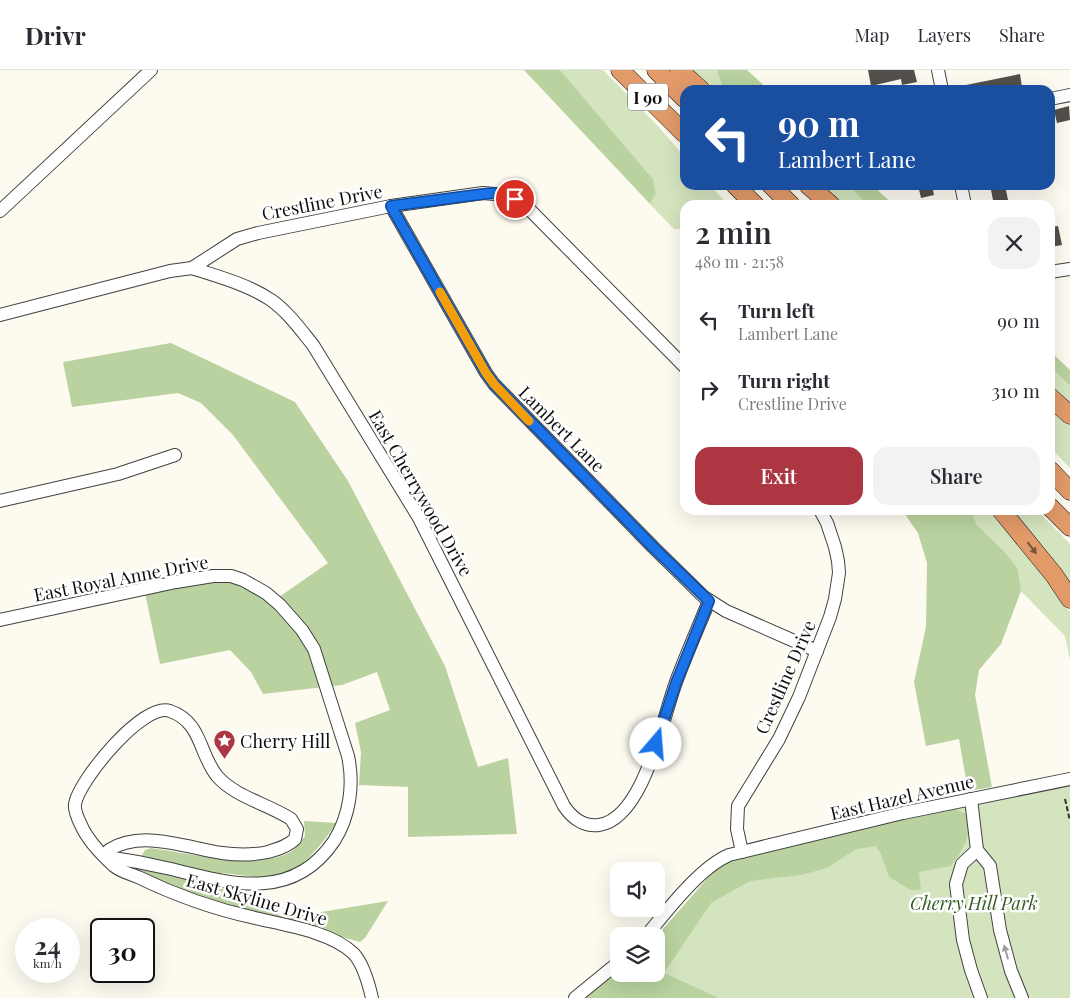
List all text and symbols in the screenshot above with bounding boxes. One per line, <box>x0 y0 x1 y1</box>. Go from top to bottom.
text: Drivr <box>25 19 86 51</box>
text: Map <box>854 23 889 47</box>
text: Layers <box>917 23 971 47</box>
text: Share <box>999 23 1045 47</box>
road number: I 90 <box>628 84 668 111</box>
text: 90 m <box>778 99 860 146</box>
icon: left <box>695 105 760 170</box>
text: Lambert Lane <box>778 144 916 174</box>
pin <box>494 178 536 220</box>
street label: Crestline Drive <box>260 179 384 225</box>
icon: arrive <box>501 185 529 213</box>
text: 2 min <box>695 212 772 252</box>
button: close <box>988 217 1040 269</box>
text: 480 m · 21:58 <box>695 251 784 272</box>
text: Turn left <box>738 297 815 323</box>
icon: left <box>695 306 723 334</box>
text: 90 m <box>997 307 1040 333</box>
text: Lambert Lane <box>738 323 838 344</box>
text: Turn right <box>738 367 830 393</box>
icon: right <box>695 376 723 404</box>
text: 310 m <box>991 377 1040 403</box>
street label: Lambert Lane <box>514 381 610 477</box>
text: Crestline Drive <box>738 393 847 414</box>
street label: East Cherrywood Drive <box>364 406 478 580</box>
button: Exit <box>695 447 863 505</box>
button: Share <box>873 447 1040 505</box>
one-way arrow <box>1026 541 1037 554</box>
street label: East Royal Anne Drive <box>32 549 210 607</box>
street label: Crestline Drive <box>749 616 821 738</box>
position arrow <box>629 717 681 769</box>
place icon: Cherry Hill <box>212 729 236 760</box>
place label: Cherry Hill <box>240 729 330 753</box>
street label: East Hazel Avenue <box>828 769 976 825</box>
map controls <box>610 862 665 982</box>
button: sound <box>610 862 665 917</box>
street label: East Skyline Drive <box>184 867 330 931</box>
park label: Cherry Hill Park <box>910 891 1038 915</box>
speed limit sign: 30 <box>90 918 155 983</box>
button: layers <box>610 927 665 982</box>
text: 24 <box>34 928 61 961</box>
one-way arrow <box>1001 945 1009 960</box>
text: km/h <box>33 955 62 971</box>

